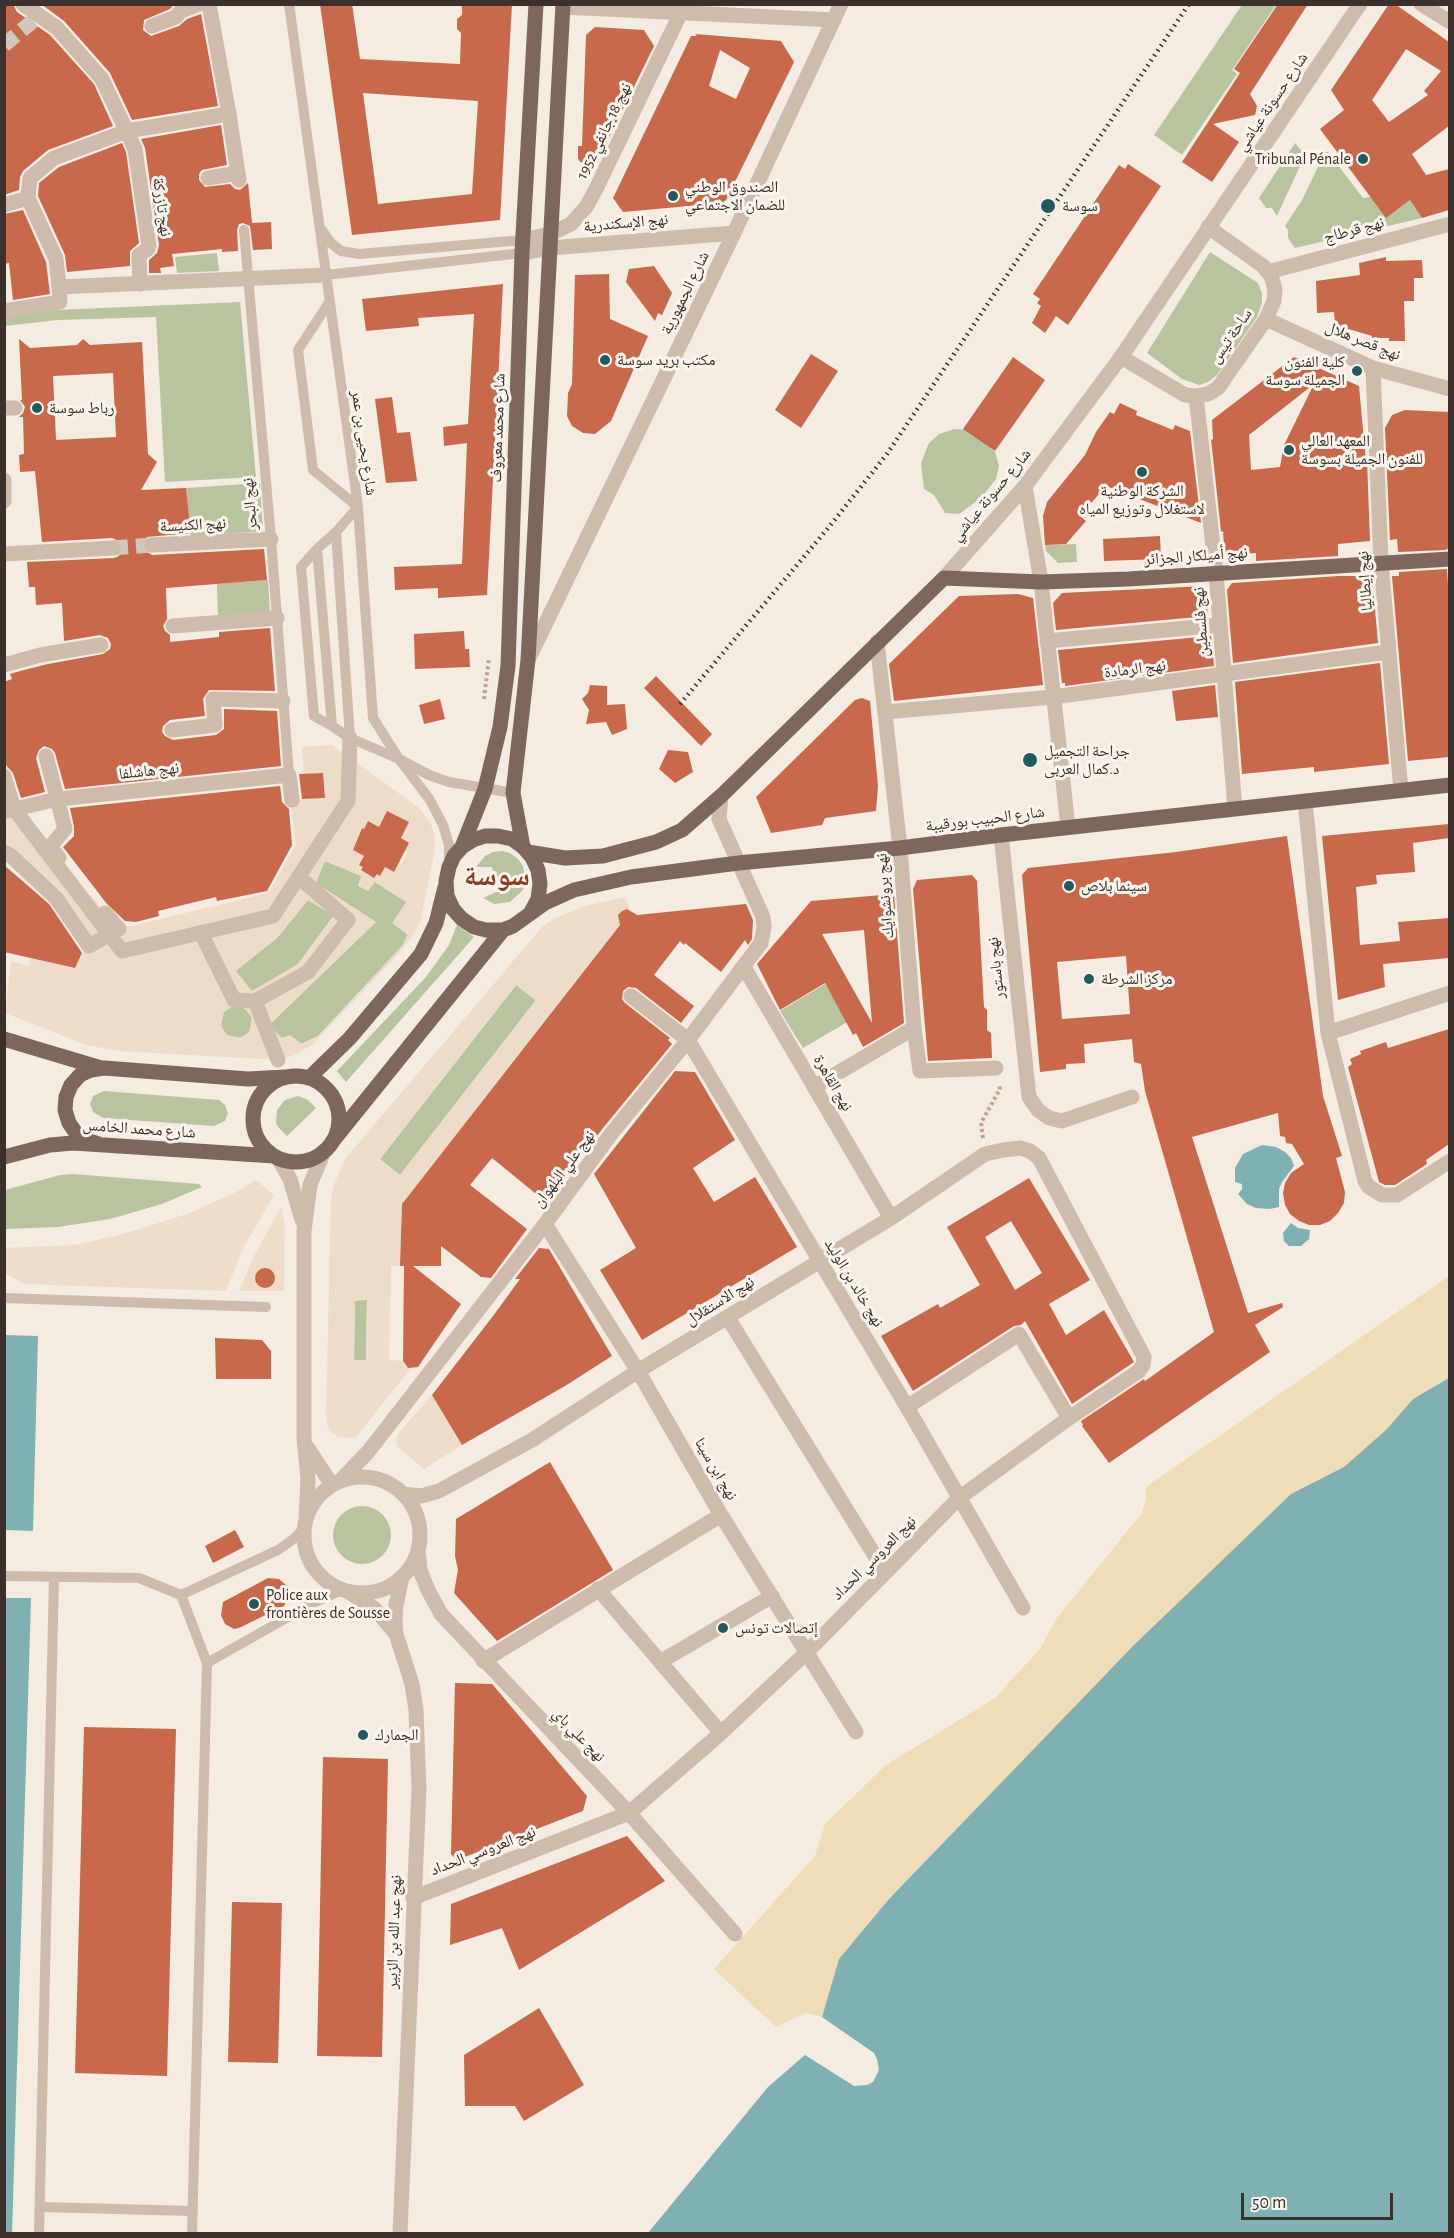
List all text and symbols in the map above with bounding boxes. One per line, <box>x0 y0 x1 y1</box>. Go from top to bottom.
street label: شارع حسونة عياشي <box>1232 49 1312 155</box>
street label: نهج 18 جانفي 1952 <box>572 80 636 182</box>
place label: Tribunal Pénale <box>1255 149 1351 169</box>
marker: Tribunal Pénale <box>1356 152 1370 166</box>
street label: نهج تازركة <box>148 176 176 238</box>
place label: الصندوق الوطني للضمان الاجتماعي <box>685 177 785 215</box>
marker: الصندوق الوطني للضمان الاجتماعي <box>666 189 680 203</box>
place label: سوسة <box>1062 196 1098 216</box>
marker: سوسة <box>1039 197 1057 215</box>
street label: نهج الإسكندرية <box>583 210 669 236</box>
street label: نهج قرطاج <box>1322 213 1386 247</box>
street label: شارع الجمهورية <box>657 248 713 338</box>
street label: ساحة تيس <box>1206 305 1256 367</box>
street label: نهج قصر هلال <box>1323 317 1403 365</box>
place label: مكتب بريد سوسة <box>617 350 715 370</box>
place label: كلية الفنون الجميلة سوسة <box>1265 352 1345 390</box>
marker: مكتب بريد سوسة <box>598 353 612 367</box>
marker: كلية الفنون الجميلة سوسة <box>1350 364 1364 378</box>
street label: شارع محمد معروف <box>486 373 510 483</box>
street label: شارع يحيى بن عمر <box>347 389 381 497</box>
place label: رباط سوسة <box>49 398 114 418</box>
marker: رباط سوسة <box>30 401 44 415</box>
place label: المعهد العالي للفنون الجميلة بسوسة <box>1301 431 1423 469</box>
marker: المعهد العالي للفنون الجميلة بسوسة <box>1282 443 1296 457</box>
street label: شارع حسونة عياشي <box>947 445 1035 545</box>
marker: الشركة الوطنية لاستغلال وتوزيع المياه <box>1135 465 1149 479</box>
street label: نهج البحر <box>238 477 262 531</box>
place label: الشركة الوطنية لاستغلال وتوزيع المياه <box>1079 481 1205 519</box>
street label: نهج الكنيسة <box>159 514 227 536</box>
street label: نهج أميلكار الجزائر <box>1144 543 1248 569</box>
street label: نهج إيطاليا <box>1353 550 1377 612</box>
street label: نهج فلسطين <box>1189 586 1213 658</box>
street label: نهج الرمادة <box>1103 656 1167 682</box>
place label: جراحة التجميل د.كمال العربى <box>1044 741 1130 779</box>
marker: جراحة التجميل د.كمال العربى <box>1021 751 1039 769</box>
street label: نهج هاشلفا <box>118 758 180 784</box>
street label: شارع الحبيب بورقيبة <box>925 802 1045 836</box>
street label: نهج برونشوايك <box>872 852 898 940</box>
district label: سوسة <box>464 860 530 894</box>
place label: سينما بلاص <box>1081 876 1147 896</box>
marker: سينما بلاص <box>1062 879 1076 893</box>
street label: نهج باستور <box>983 936 1009 1000</box>
place label: مركز الشرطة <box>1101 969 1173 989</box>
marker: مركز الشرطة <box>1082 972 1096 986</box>
street label: نهج القاهرة <box>809 1051 857 1115</box>
street label: شارع محمد الخامس <box>82 1115 196 1143</box>
street label: نهج علي البلهوان <box>529 1126 599 1212</box>
street label: نهج خالد بن الوليد <box>820 1235 888 1331</box>
street label: نهج الاستقلال <box>682 1272 758 1330</box>
street label: نهج ابن سينا <box>690 1434 742 1504</box>
street label: نهج العروسي الحداد <box>828 1512 920 1604</box>
place label: Police aux frontières de Sousse <box>266 1585 390 1623</box>
marker: Police aux frontières de Sousse <box>247 1597 261 1611</box>
place label: إتصالات تونس <box>735 1618 818 1638</box>
marker: إتصالات تونس <box>716 1621 730 1635</box>
street label: نهج علي باي <box>549 1704 609 1766</box>
place label: الجمارك <box>375 1725 419 1745</box>
marker: الجمارك <box>356 1728 370 1742</box>
street label: نهج العروسي الحداد <box>427 1822 539 1880</box>
street label: نهج عبد الله بن الزبير <box>382 1874 406 1990</box>
scale bar <box>1244 2181 1396 2219</box>
text: 50 m <box>1252 2194 1286 2212</box>

